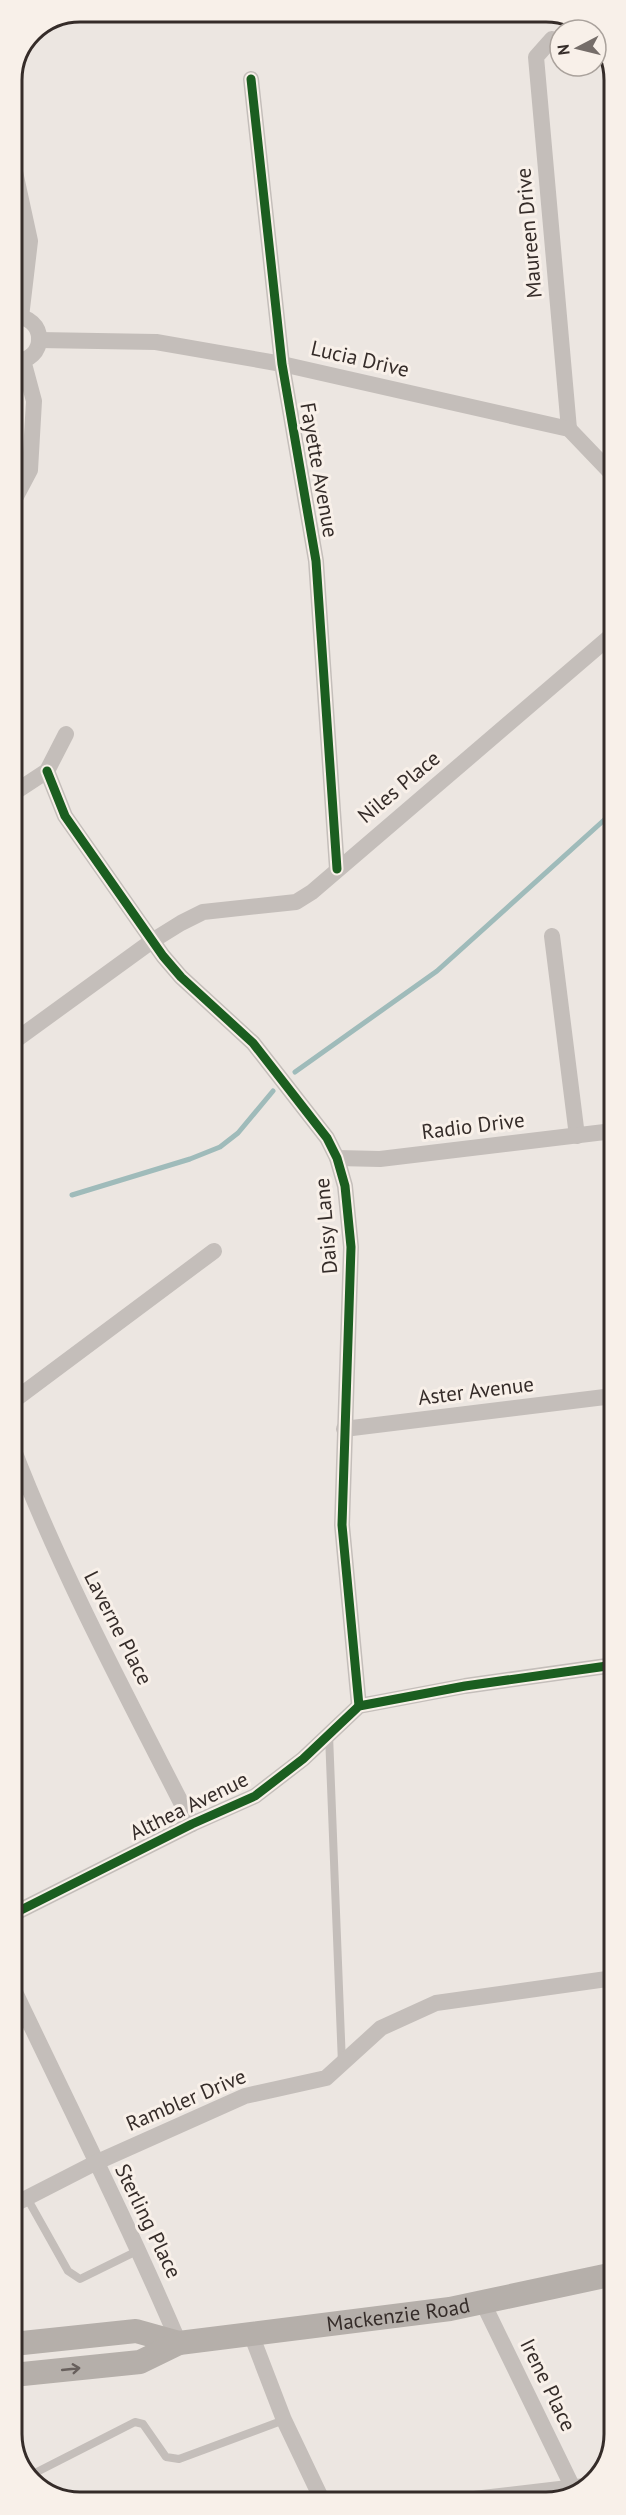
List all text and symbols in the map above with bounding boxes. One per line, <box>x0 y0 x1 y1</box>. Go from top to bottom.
north arrow <box>548 18 608 78</box>
text: N <box>553 43 574 56</box>
street label: Maureen Drive <box>509 167 548 299</box>
street label: Lucia Drive <box>308 334 412 383</box>
street label: Fayette Avenue <box>294 400 345 540</box>
street label: Niles Place <box>352 744 445 829</box>
street label: Radio Drive <box>420 1106 526 1145</box>
street label: Daisy Lane <box>308 1177 343 1275</box>
street label: Aster Avenue <box>417 1370 535 1411</box>
street label: Laverne Place <box>78 1566 159 1689</box>
street label: Althea Avenue <box>125 1765 253 1846</box>
street label: Rambler Drive <box>122 2062 250 2137</box>
street label: Sterling Place <box>109 2159 188 2282</box>
street label: Mackenzie Road <box>325 2291 472 2337</box>
street label: Irene Place <box>514 2334 582 2435</box>
one-way arrow <box>61 2363 81 2374</box>

